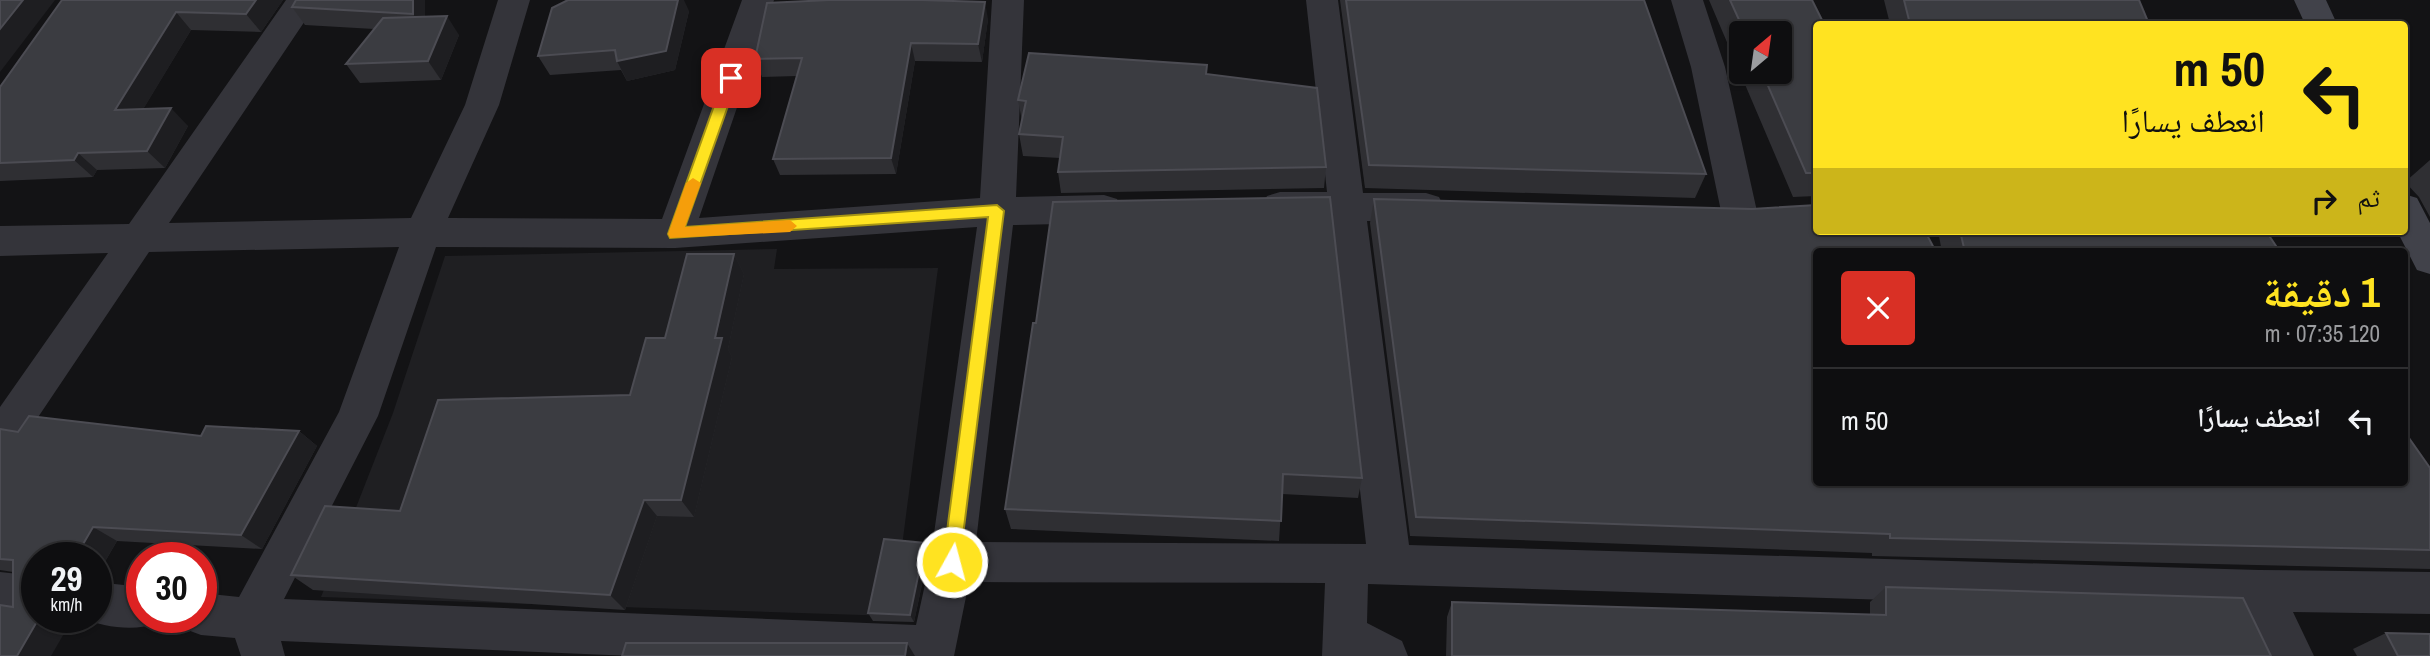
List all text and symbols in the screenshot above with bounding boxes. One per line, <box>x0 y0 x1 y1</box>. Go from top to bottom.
north arrow <box>1729 21 1792 84</box>
map controls <box>1729 21 1792 84</box>
text: 50 m <box>2173 35 2265 101</box>
pin <box>701 48 761 108</box>
icon: left <box>2289 49 2380 140</box>
icon: arrive <box>712 59 750 97</box>
text: انعطف يسارًا <box>2122 99 2265 142</box>
text: ثم <box>2357 180 2380 215</box>
icon: right <box>2305 182 2343 220</box>
text: 1 دقيقة <box>2263 264 2380 320</box>
button: close <box>1841 271 1915 345</box>
text: 120 m · 07:35 <box>2265 318 2380 349</box>
text: انعطف يسارًا <box>2197 400 2321 435</box>
icon: left <box>2342 402 2380 440</box>
text: 50 m <box>1841 403 1888 438</box>
position arrow <box>915 525 989 599</box>
speed limit sign: 30 <box>126 542 217 633</box>
text: 29 <box>51 555 82 602</box>
text: km/h <box>51 592 83 617</box>

